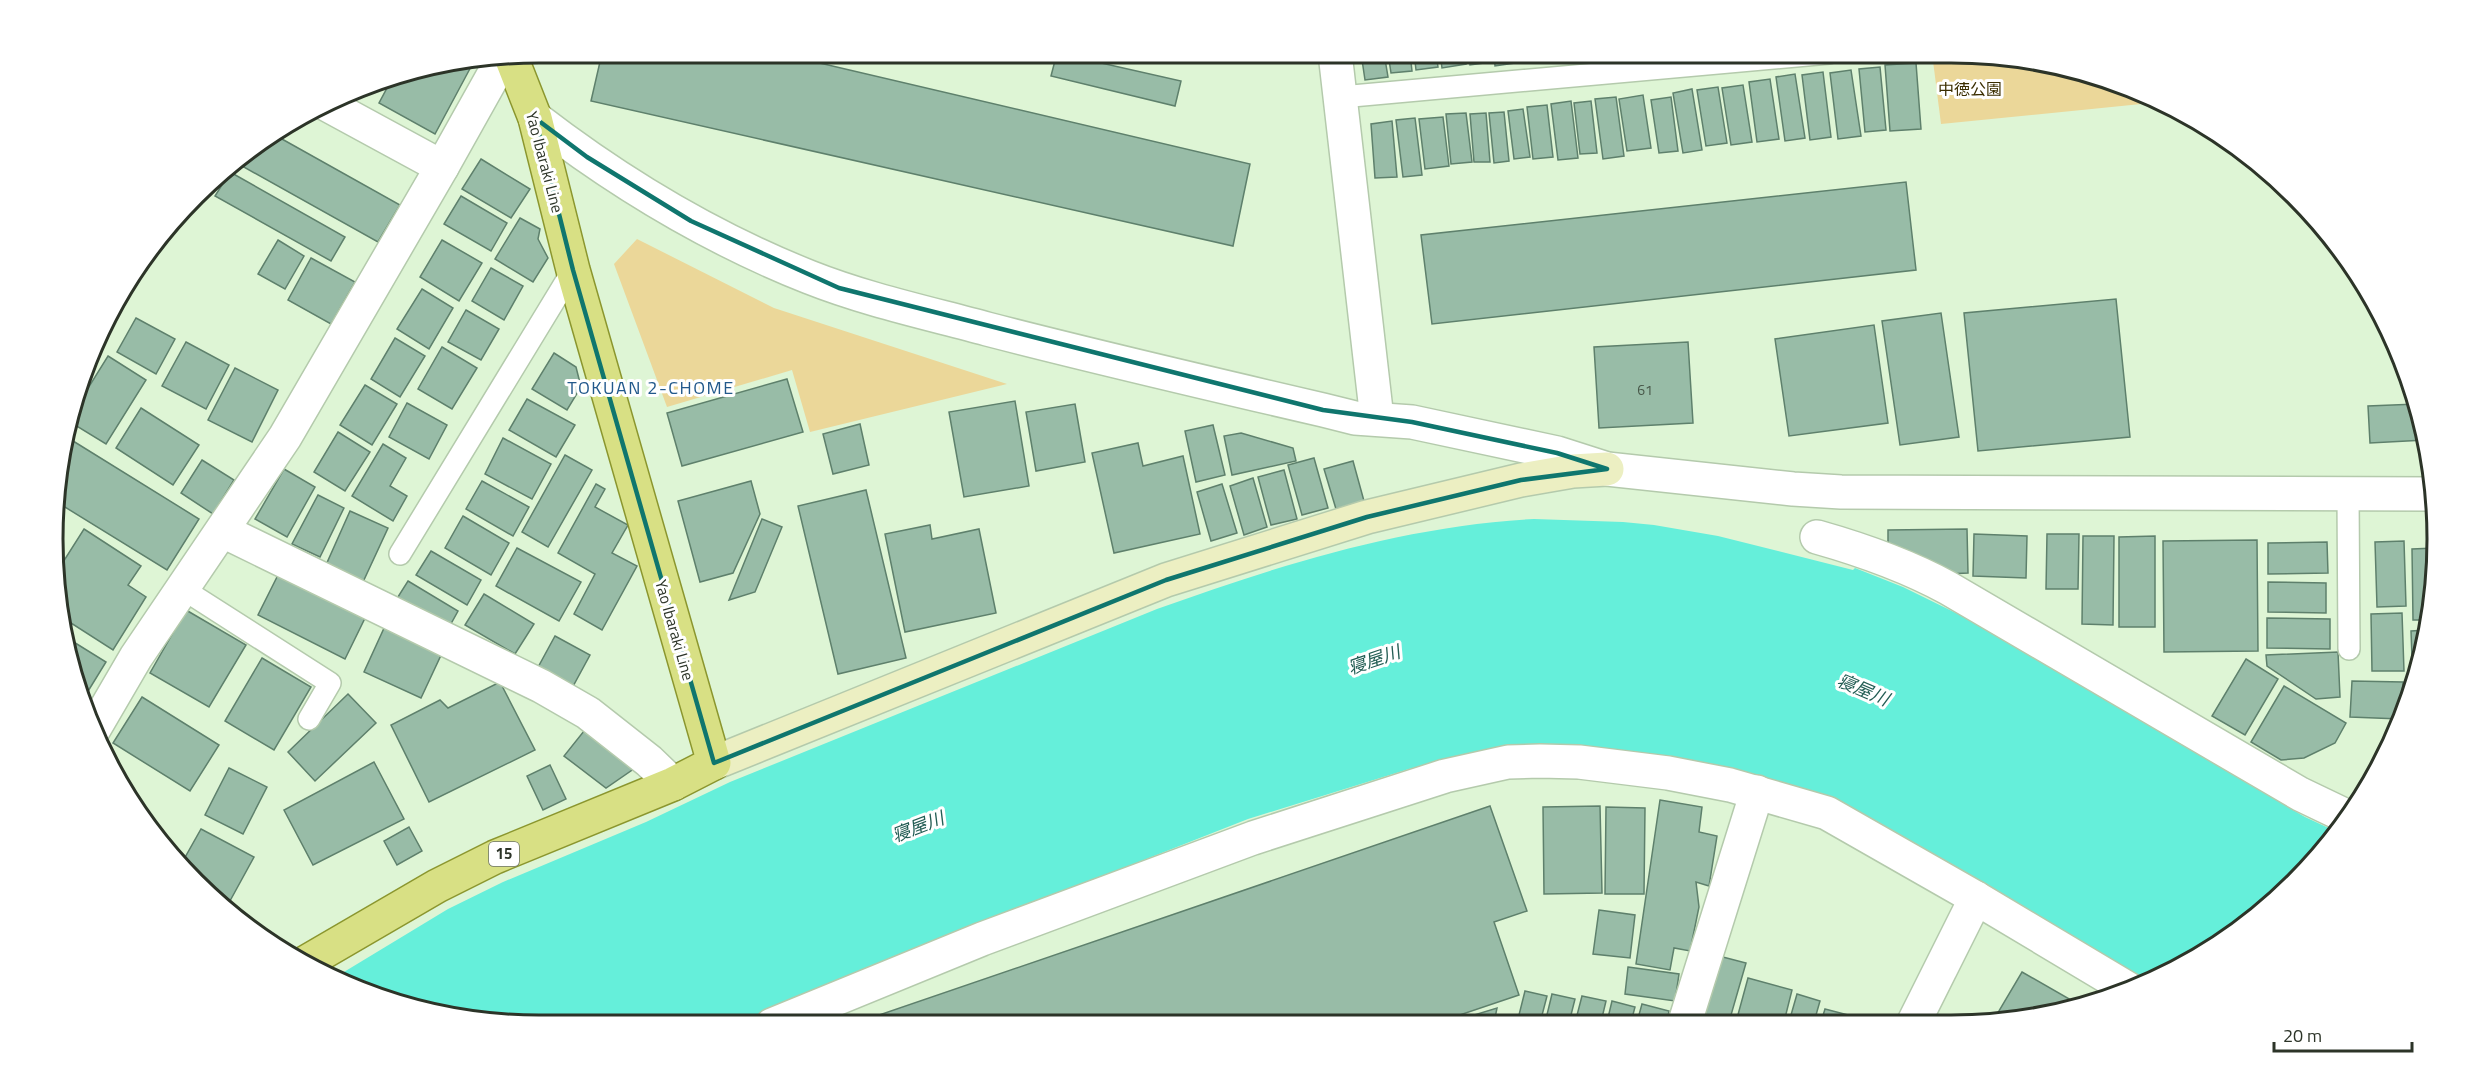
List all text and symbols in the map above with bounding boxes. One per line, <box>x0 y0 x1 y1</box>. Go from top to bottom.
park label: 中徳公園 <box>1938 77 2002 101</box>
street label: Yao Ibaraki Line <box>520 109 570 215</box>
district label: TOKUAN 2-CHOME <box>567 374 735 401</box>
house number: 61 <box>1637 379 1653 400</box>
street label: Yao Ibaraki Line <box>649 577 701 683</box>
water label: 寝屋川 <box>1344 637 1406 681</box>
water label: 寝屋川 <box>1833 667 1895 713</box>
water label: 寝屋川 <box>888 804 950 849</box>
road number: 15 <box>489 842 519 866</box>
scale bar <box>2274 1015 2412 1053</box>
text: 20 m <box>2283 1022 2322 1049</box>

